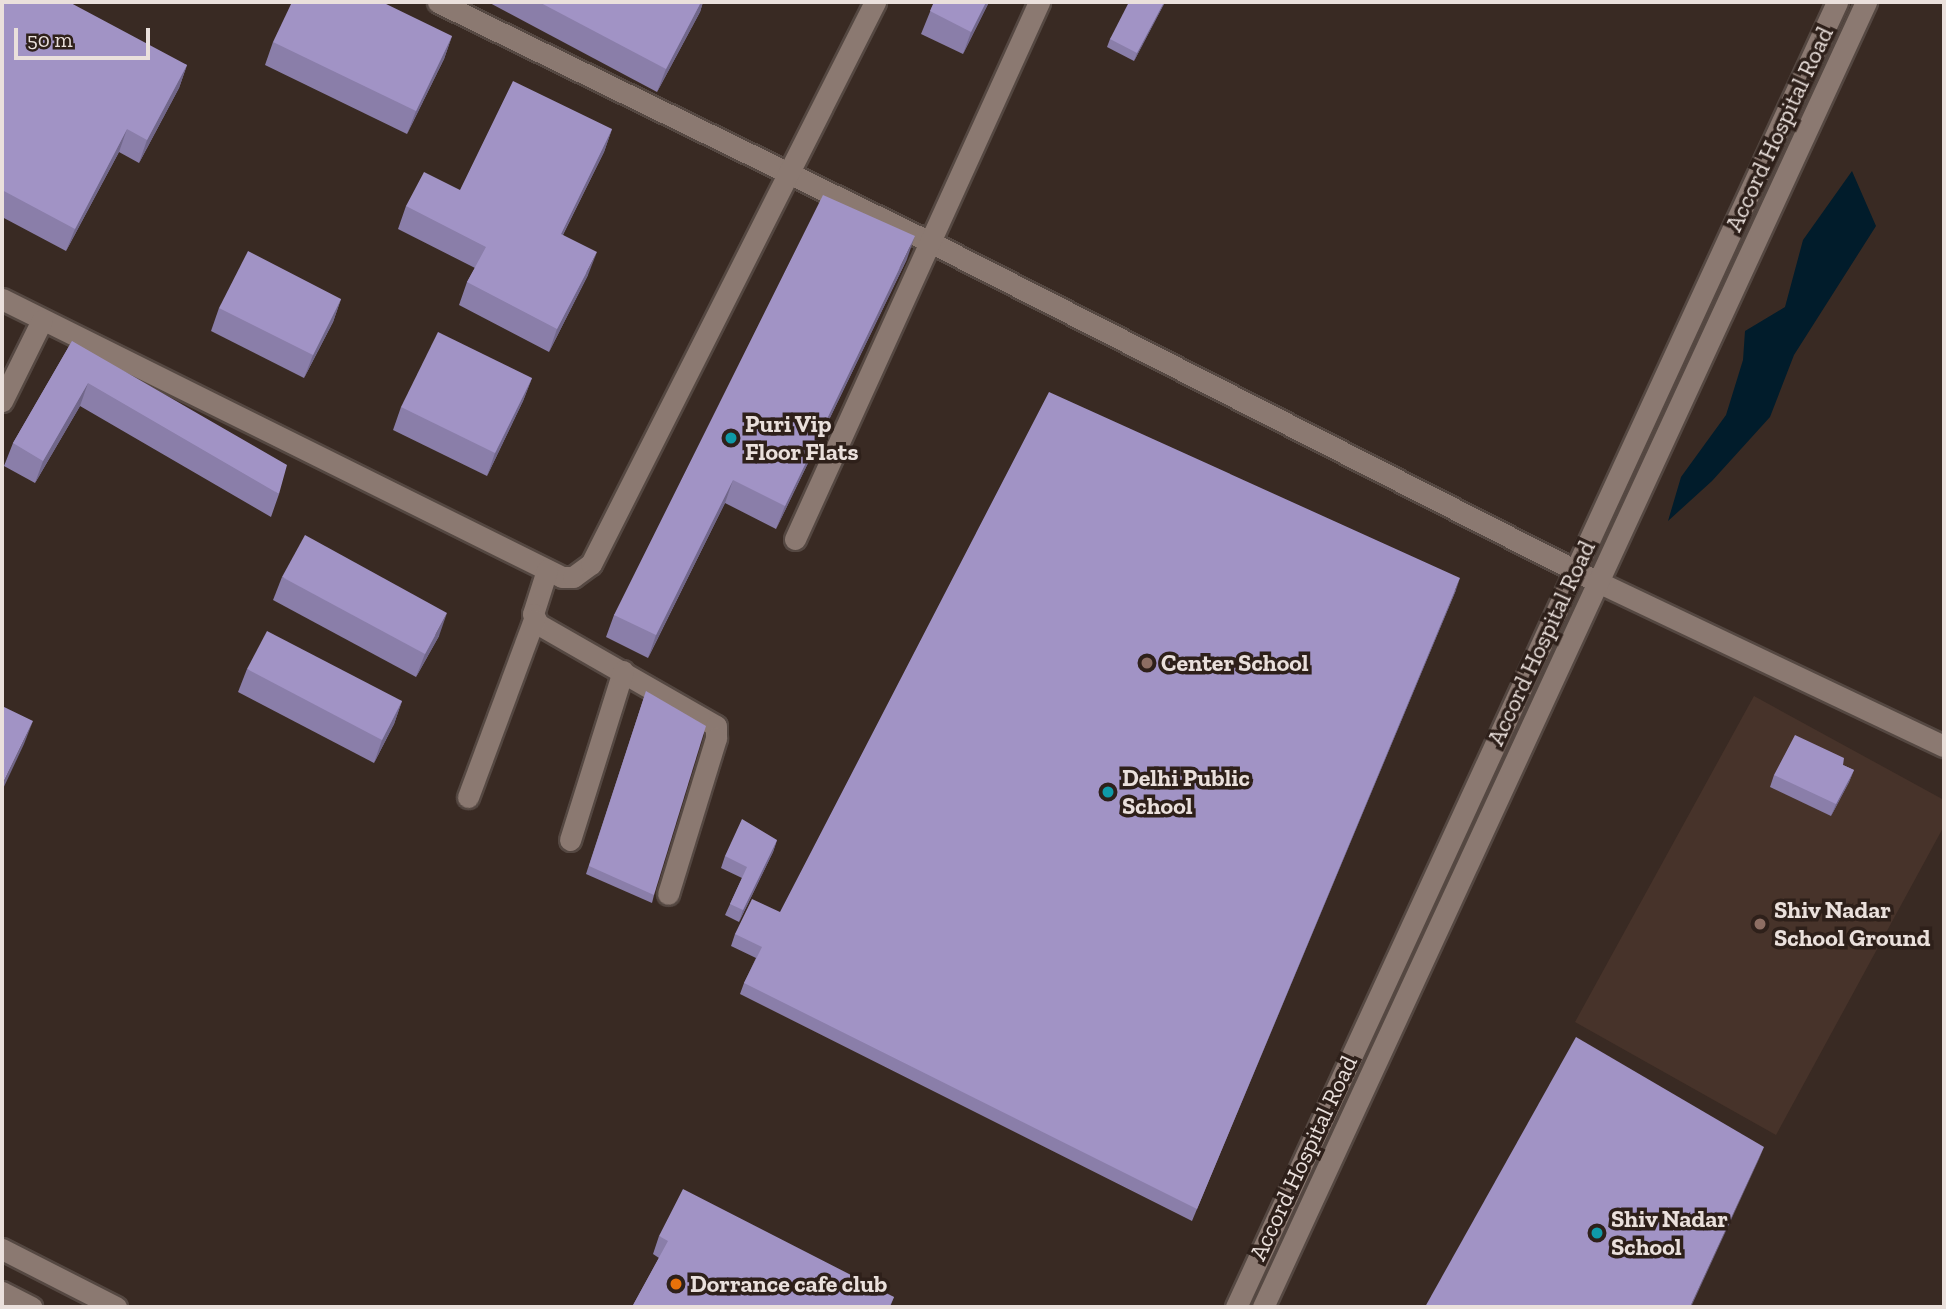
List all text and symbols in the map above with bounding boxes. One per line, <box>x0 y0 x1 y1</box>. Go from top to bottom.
scale bar <box>18 14 154 58</box>
street label: Accord Hospital Road <box>1719 22 1839 236</box>
text: 50 m <box>27 27 73 52</box>
place label: Puri Vip Floor Flats <box>745 410 859 466</box>
marker: Puri Vip Floor Flats <box>723 430 739 446</box>
street label: Accord Hospital Road <box>1481 536 1601 750</box>
place label: Center School <box>1161 649 1309 677</box>
marker: Center School <box>1139 655 1155 671</box>
place label: Delhi Public School <box>1122 764 1250 820</box>
marker: Delhi Public School <box>1100 784 1116 800</box>
place label: Shiv Nadar School Ground <box>1774 896 1931 952</box>
marker: Shiv Nadar School Ground <box>1752 916 1768 932</box>
street label: Accord Hospital Road <box>1243 1051 1363 1265</box>
place label: Shiv Nadar School <box>1611 1205 1728 1261</box>
marker: Shiv Nadar School <box>1589 1225 1605 1241</box>
place label: Dorrance cafe club <box>690 1270 887 1298</box>
marker: Dorrance cafe club <box>668 1276 684 1292</box>

